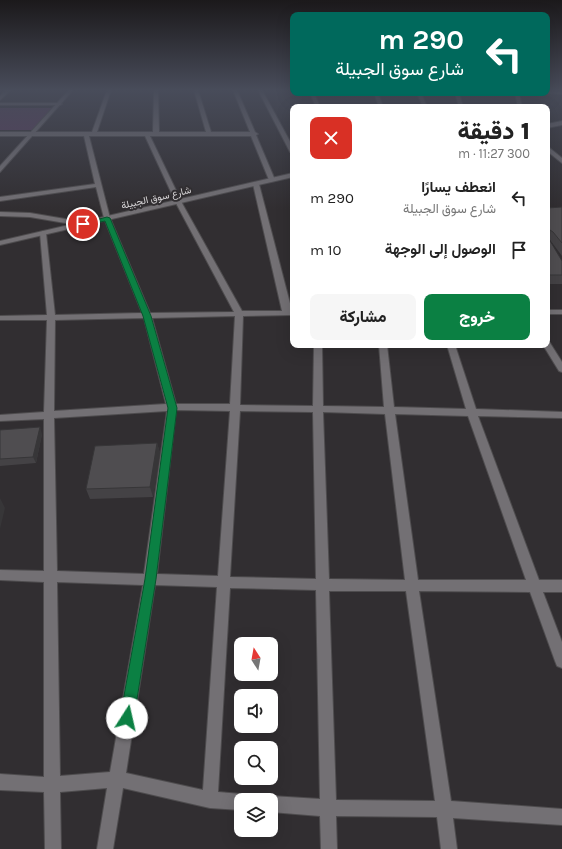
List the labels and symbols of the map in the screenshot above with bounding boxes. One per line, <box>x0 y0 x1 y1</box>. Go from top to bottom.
street label: شارع سوق الجبيلة <box>120 184 193 212</box>
pin <box>66 207 100 241</box>
north arrow <box>234 637 278 681</box>
position arrow <box>106 697 148 739</box>

